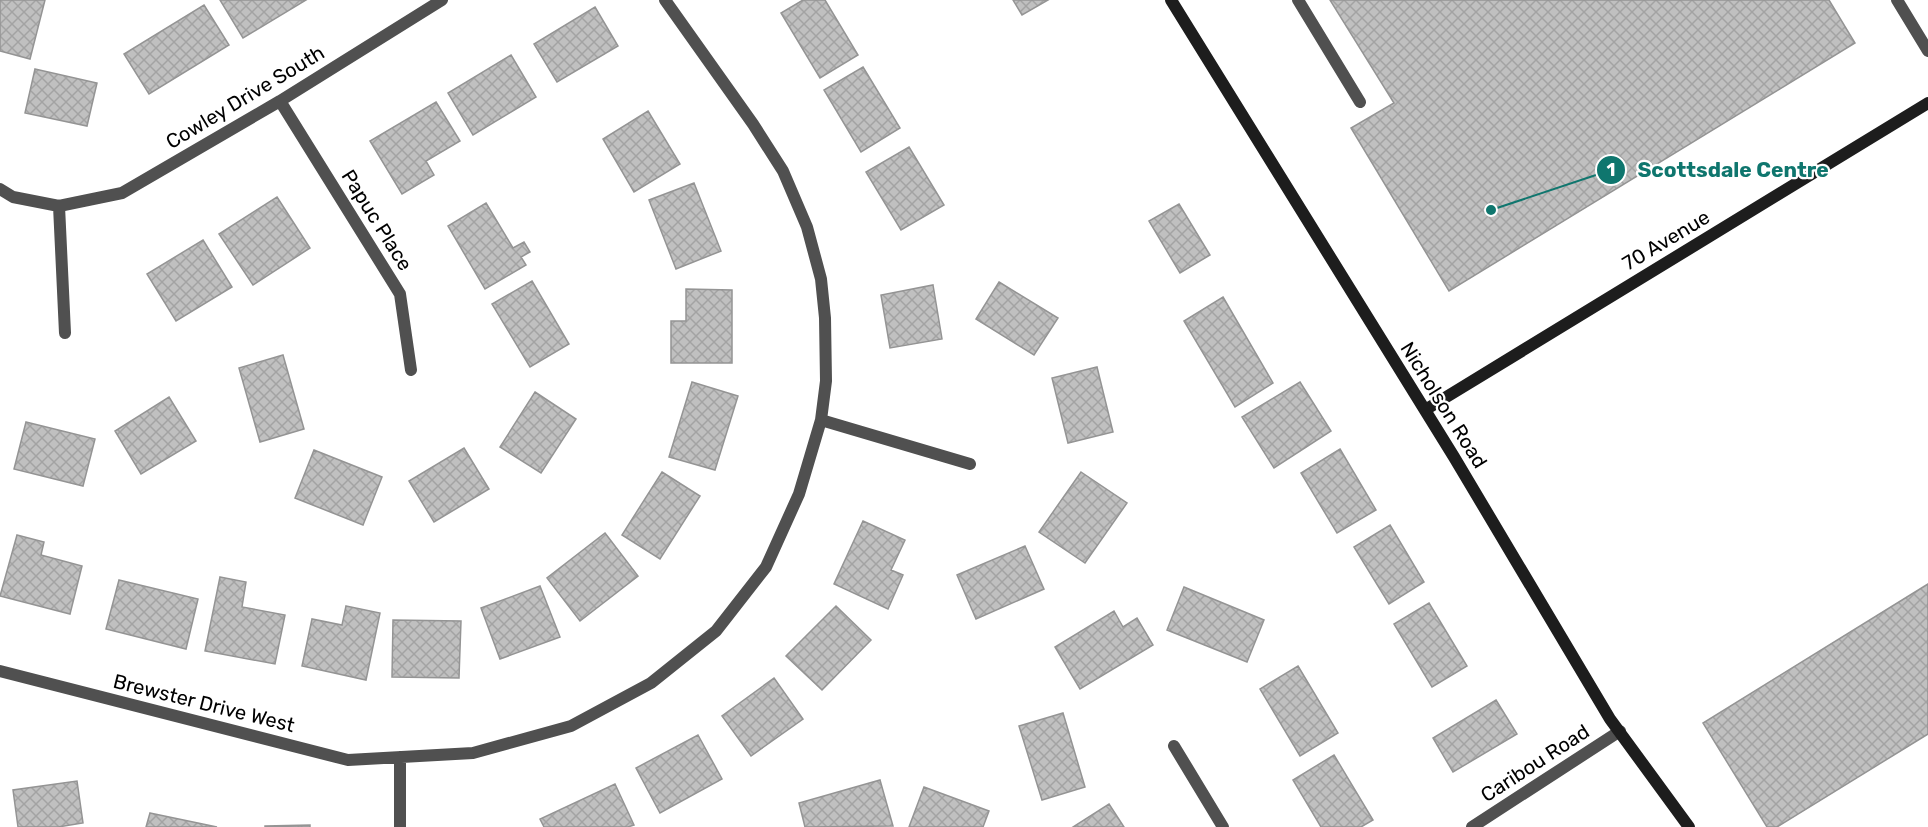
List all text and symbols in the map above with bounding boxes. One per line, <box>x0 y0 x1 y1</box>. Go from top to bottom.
street label: Cowley Drive South <box>161 40 329 154</box>
callout: Scottsdale Centre <box>1596 150 1841 189</box>
text: Scottsdale Centre <box>1637 157 1829 182</box>
text: 1 <box>1607 159 1615 181</box>
street label: Papuc Place <box>336 165 418 275</box>
street label: 70 Avenue <box>1618 205 1714 275</box>
street label: Nicholson Road <box>1396 337 1492 473</box>
street label: Brewster Drive West <box>111 669 297 737</box>
street label: Caribou Road <box>1476 719 1594 807</box>

